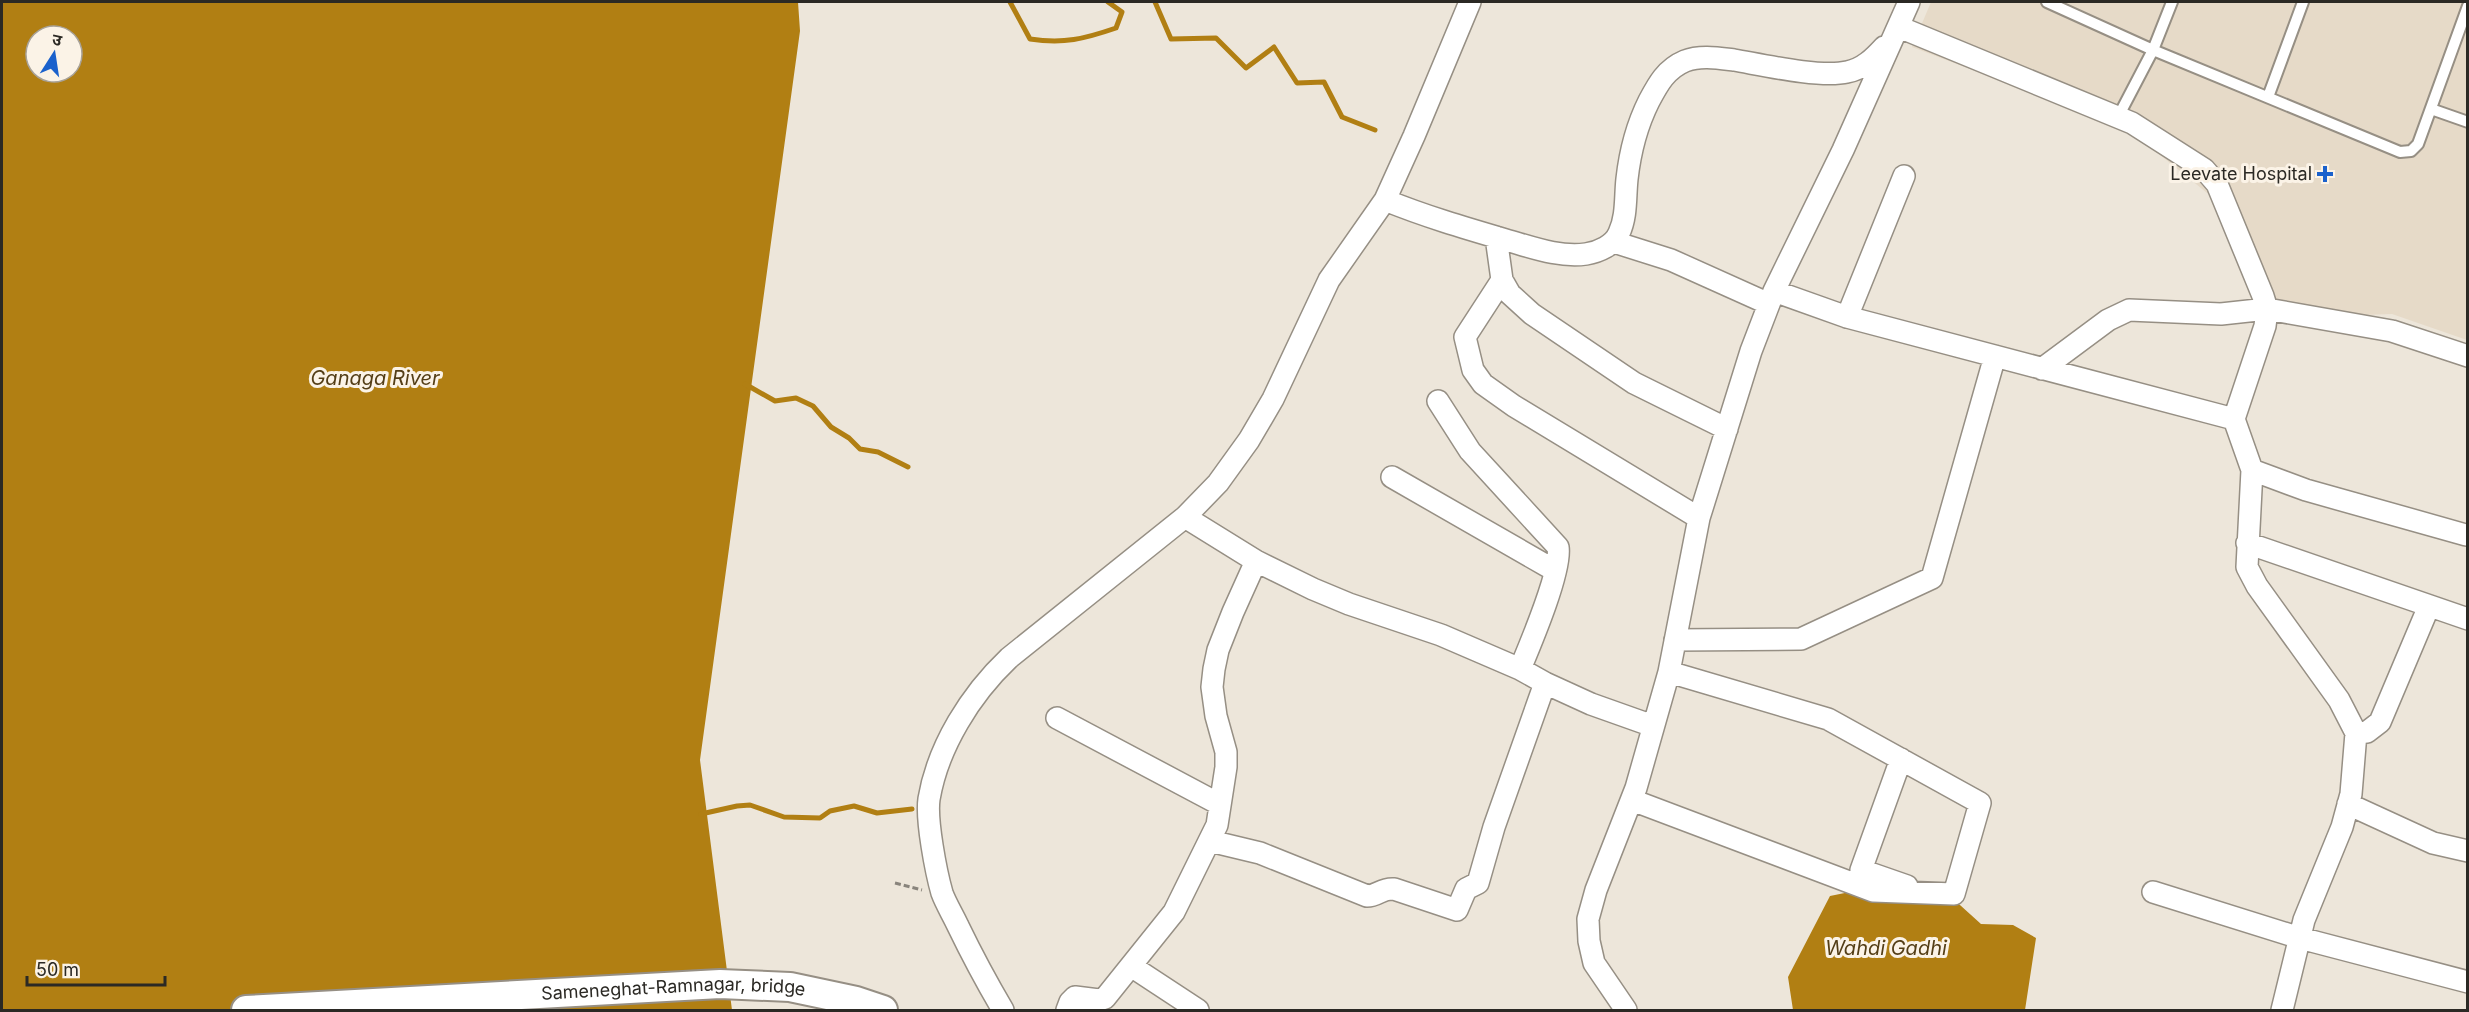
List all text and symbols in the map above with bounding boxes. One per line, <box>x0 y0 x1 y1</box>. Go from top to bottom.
north arrow <box>24 24 84 84</box>
text: उ <box>50 29 64 50</box>
place label: Leevate Hospital <box>2170 163 2312 184</box>
marker: Leevate Hospital <box>2316 165 2334 183</box>
water label: Ganaga River <box>310 366 440 390</box>
water label: Wahdi Gadhi <box>1825 936 1948 960</box>
scale bar <box>27 949 165 987</box>
text: 50 m <box>36 959 79 980</box>
street label: Sameneghat-Ramnagar, bridge <box>540 973 808 1004</box>

